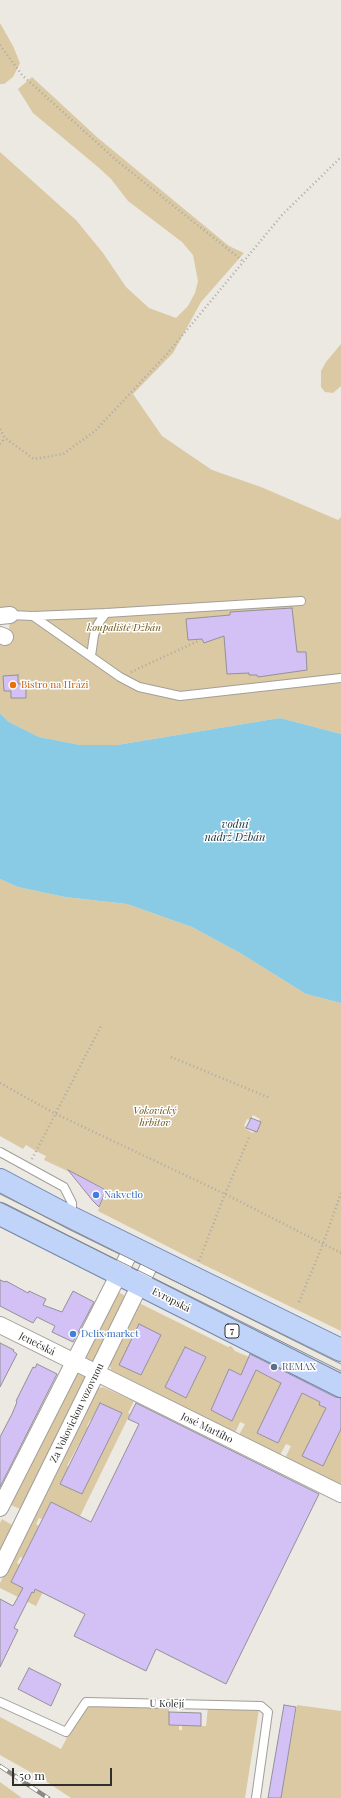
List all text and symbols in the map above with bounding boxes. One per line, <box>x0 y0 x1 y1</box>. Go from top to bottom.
park label: koupaliště Džbán <box>87 622 161 634</box>
place label: Bistro na Hrázi <box>21 679 88 691</box>
marker: Bistro na Hrázi <box>8 680 18 690</box>
water label: vodní nádrž Džbán <box>204 818 266 844</box>
park label: Vokovický hřbitov <box>133 1105 177 1128</box>
place label: Nakvetlo <box>104 1189 143 1201</box>
marker: Nakvetlo <box>91 1190 101 1200</box>
street label: Evropská <box>150 1285 192 1315</box>
road number: 7 <box>225 1324 239 1338</box>
place label: Delix market <box>81 1328 139 1340</box>
marker: Delix market <box>68 1329 78 1339</box>
street label: Jenečská <box>17 1330 57 1358</box>
street label: Za Vokovickou vozovnou <box>48 1361 106 1465</box>
place label: REMAX <box>282 1361 316 1373</box>
marker: REMAX <box>269 1362 279 1372</box>
street label: José Martího <box>179 1410 235 1446</box>
street label: U Kolejí <box>150 1698 184 1710</box>
scale bar <box>14 1760 114 1786</box>
text: 50 m <box>19 1767 45 1783</box>

